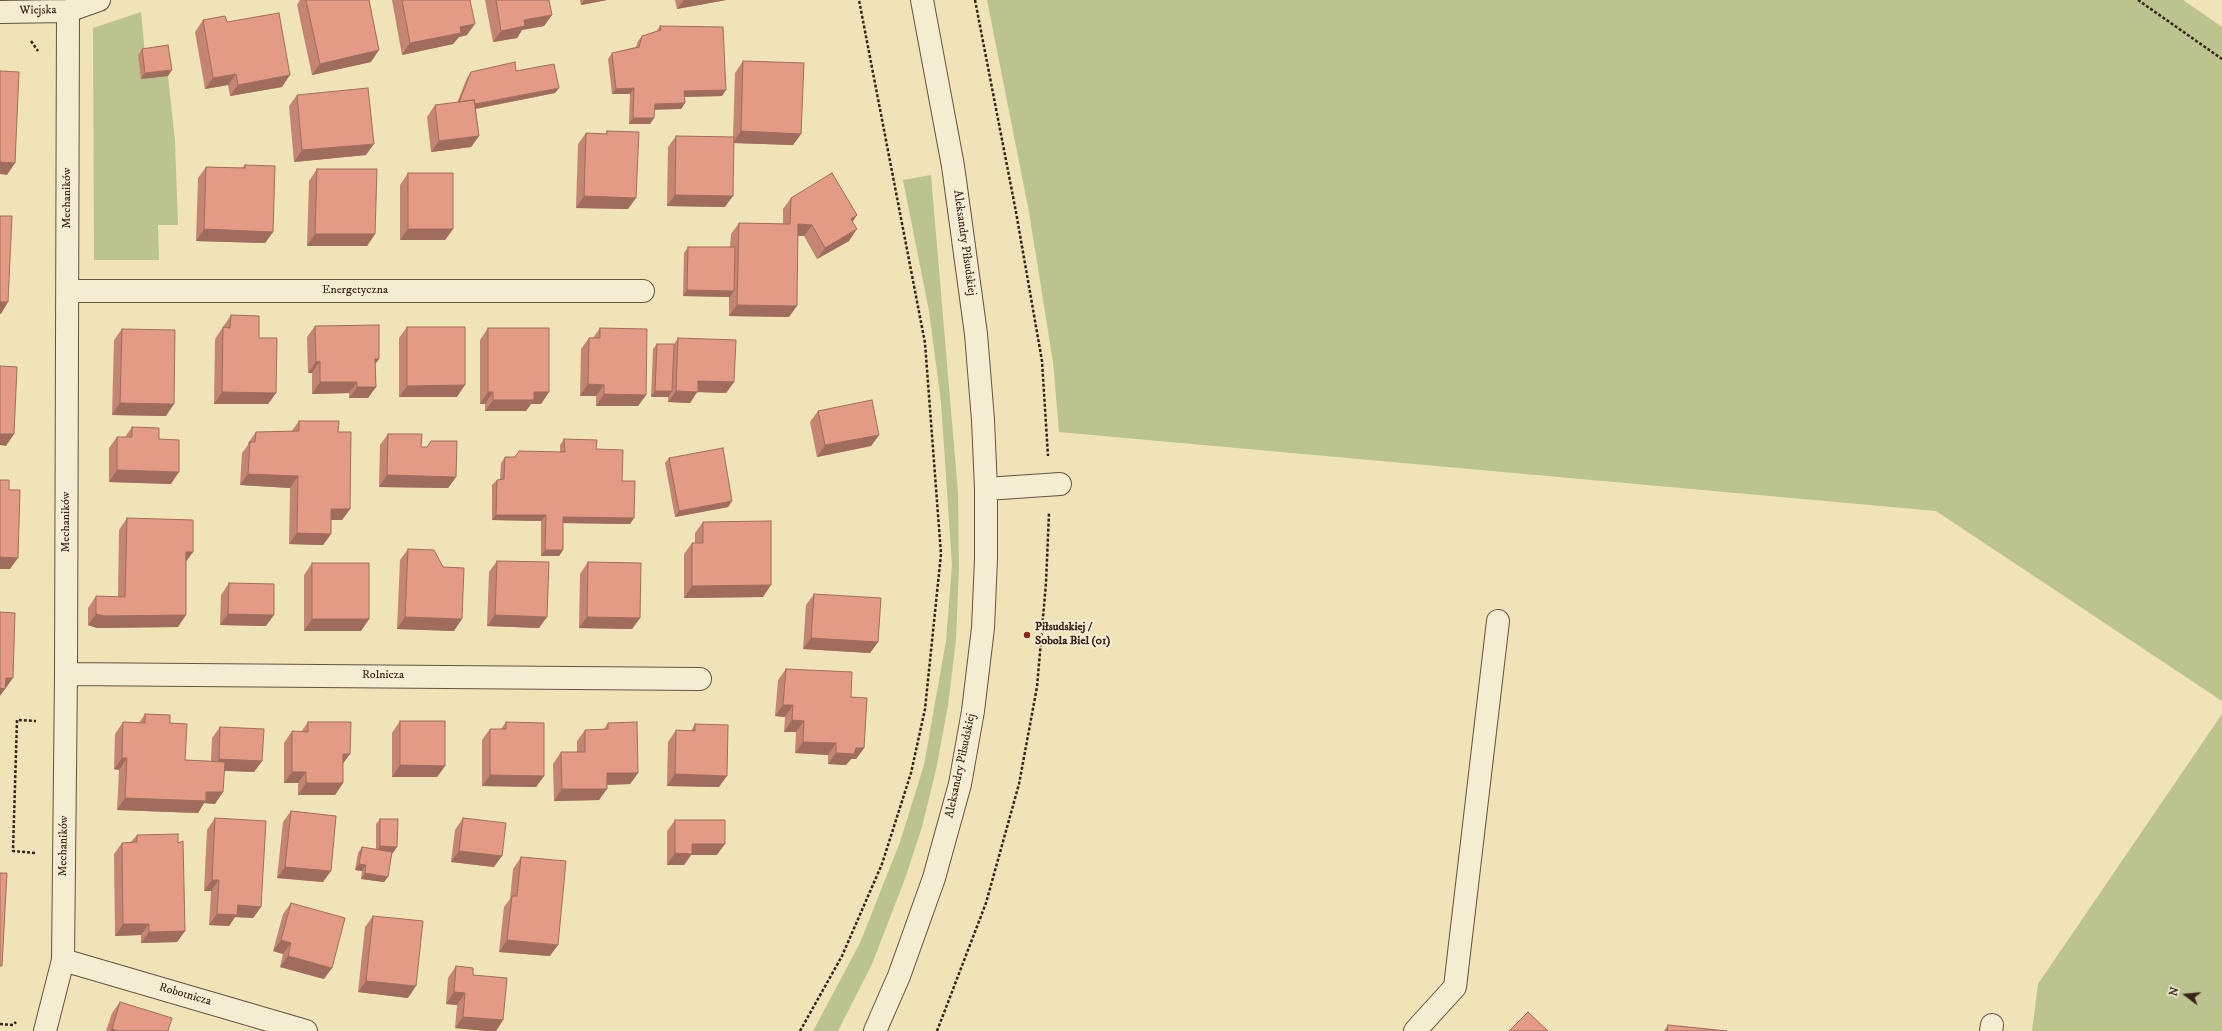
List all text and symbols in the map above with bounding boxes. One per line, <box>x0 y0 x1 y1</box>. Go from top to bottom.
street label: Wiejska <box>19 3 57 19</box>
street label: Mechaników <box>61 167 75 229</box>
street label: Aleksandry Piłsudskiej <box>949 189 979 297</box>
street label: Energetyczna <box>322 284 388 298</box>
street label: Mechaników <box>60 491 74 553</box>
place label: Piłsudskiej / Sobola Biel (01) <box>1035 621 1110 649</box>
marker: Piłsudskiej / Sobola Biel (01) <box>1022 630 1032 640</box>
street label: Rolnicza <box>362 669 404 683</box>
street label: Aleksandry Piłsudskiej <box>943 712 979 820</box>
street label: Mechaników <box>56 815 72 877</box>
north arrow <box>2166 975 2206 1015</box>
street label: Robotnicza <box>157 981 213 1009</box>
text: N <box>2166 985 2182 998</box>

